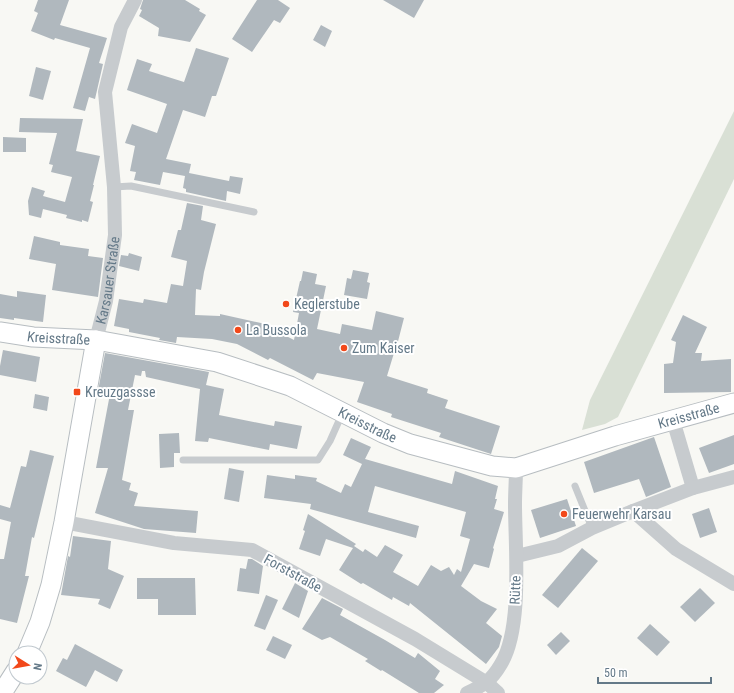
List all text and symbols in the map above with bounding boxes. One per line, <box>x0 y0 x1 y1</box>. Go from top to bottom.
street label: Karsauer Straße <box>92 235 123 326</box>
place label: Keglerstube <box>294 296 360 312</box>
marker: Keglerstube <box>281 299 291 309</box>
place label: La Bussola <box>246 322 307 338</box>
marker: La Bussola <box>233 325 243 335</box>
street label: Kreisstraße <box>26 328 91 348</box>
place label: Zum Kaiser <box>352 340 414 356</box>
marker: Zum Kaiser <box>339 343 349 353</box>
place label: Kreuzgassse <box>85 384 156 400</box>
marker: Kreuzgassse <box>72 387 82 397</box>
street label: Kreisstraße <box>656 399 722 432</box>
street label: Kreisstraße <box>336 404 399 446</box>
place label: Feuerwehr Karsau <box>572 506 671 522</box>
marker: Feuerwehr Karsau <box>559 509 569 519</box>
street label: Forststraße <box>261 551 325 596</box>
street label: Rütte <box>506 575 524 605</box>
north arrow <box>8 645 48 685</box>
scale bar <box>598 659 711 685</box>
text: N <box>30 662 44 672</box>
text: 50 m <box>604 666 628 680</box>

